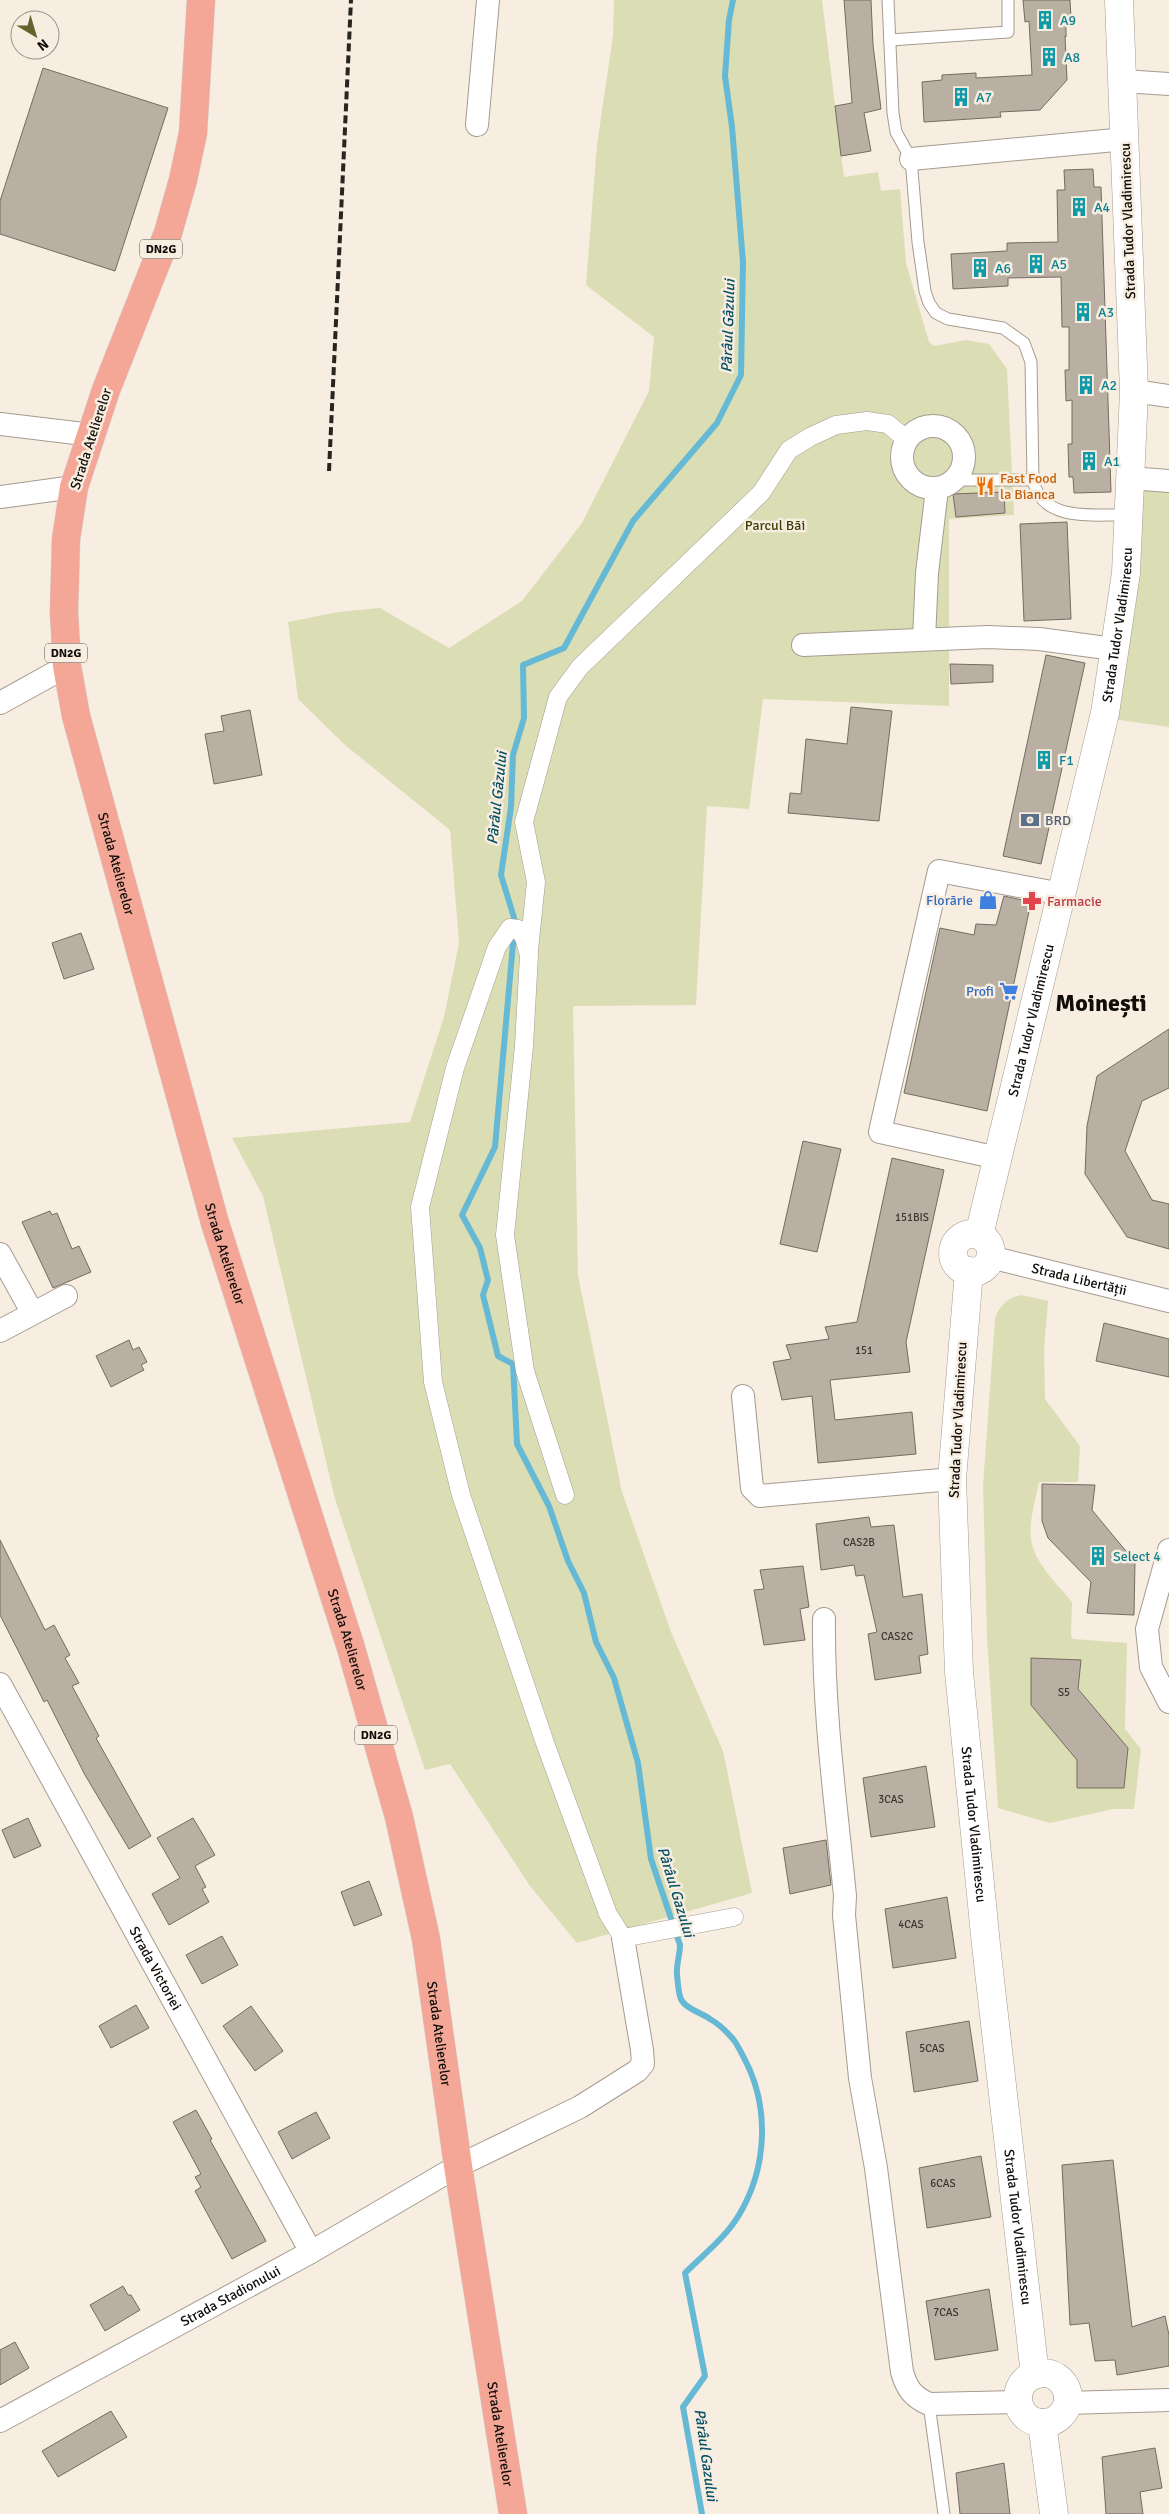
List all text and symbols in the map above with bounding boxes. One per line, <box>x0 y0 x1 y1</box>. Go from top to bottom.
building icon: A9 <box>1034 9 1056 31</box>
north arrow <box>10 10 60 60</box>
place label: A9 <box>1060 12 1076 29</box>
text: N <box>34 35 52 55</box>
building icon: A8 <box>1038 46 1060 68</box>
place label: A8 <box>1064 49 1080 66</box>
building icon: A7 <box>950 86 972 108</box>
place label: A7 <box>976 89 992 106</box>
street label: Strada Tudor Vladimirescu <box>1117 143 1139 299</box>
building icon: A4 <box>1068 196 1090 218</box>
place label: A4 <box>1094 199 1111 216</box>
road number: DN2G <box>140 240 182 258</box>
building icon: A5 <box>1025 253 1047 275</box>
place label: A5 <box>1051 256 1067 273</box>
building icon: A6 <box>969 257 991 279</box>
place label: A6 <box>995 260 1011 277</box>
water label: Pârâul Gâzului <box>717 277 739 373</box>
building icon: A3 <box>1072 301 1094 323</box>
place label: A3 <box>1098 304 1114 321</box>
building icon: A2 <box>1075 374 1097 396</box>
place label: A2 <box>1101 377 1117 394</box>
street label: Strada Atelierelor <box>67 385 116 492</box>
building icon: A1 <box>1078 450 1100 472</box>
place label: A1 <box>1104 453 1120 470</box>
place label: Fast Food la Bianca <box>1000 470 1057 503</box>
restaurant icon: Fast Food la Bianca <box>974 475 996 497</box>
park label: Parcul Băi <box>745 517 805 534</box>
street label: Strada Tudor Vladimirescu <box>1098 547 1136 704</box>
road number: DN2G <box>45 644 87 662</box>
water label: Pârâul Gâzului <box>483 749 511 845</box>
building icon: F1 <box>1033 749 1055 771</box>
place label: F1 <box>1059 752 1074 769</box>
bank icon: BRD <box>1019 809 1041 831</box>
street label: Strada Atelierelor <box>94 810 139 918</box>
place label: BRD <box>1045 812 1071 829</box>
shop icon: Florărie <box>977 889 999 911</box>
pharmacy icon: Farmacie <box>1021 890 1043 912</box>
place label: Florărie <box>926 892 973 909</box>
place label: Farmacie <box>1047 893 1102 910</box>
street label: Strada Tudor Vladimirescu <box>1004 942 1057 1098</box>
supermarket icon: Profi <box>998 980 1020 1002</box>
place label: Profi <box>966 983 994 1000</box>
district label: Moinești <box>1055 988 1147 1018</box>
street label: Strada Atelierelor <box>201 1201 249 1308</box>
house number: 151BIS <box>895 1211 929 1224</box>
street label: Strada Libertății <box>1030 1259 1129 1299</box>
street label: Strada Tudor Vladimirescu <box>945 1342 971 1498</box>
house number: 151 <box>855 1344 873 1357</box>
house number: CAS2B <box>843 1536 875 1549</box>
building icon: Select 4 <box>1087 1545 1109 1567</box>
place label: Select 4 <box>1113 1548 1161 1565</box>
street label: Strada Atelierelor <box>324 1587 371 1694</box>
house number: CAS2C <box>881 1630 913 1643</box>
house number: S5 <box>1058 1686 1070 1699</box>
road number: DN2G <box>355 1726 397 1744</box>
street label: Strada Tudor Vladimirescu <box>958 1746 990 1903</box>
house number: 3CAS <box>878 1793 904 1806</box>
water label: Pârâul Gazului <box>654 1845 699 1941</box>
house number: 4CAS <box>898 1918 924 1931</box>
street label: Strada Victoriei <box>126 1923 185 2013</box>
street label: Strada Atelierelor <box>424 1980 455 2088</box>
house number: 5CAS <box>919 2042 945 2055</box>
street label: Strada Tudor Vladimirescu <box>1001 2148 1035 2306</box>
house number: 6CAS <box>930 2177 956 2190</box>
street label: Strada Stadionului <box>177 2262 283 2330</box>
house number: 7CAS <box>933 2306 959 2319</box>
street label: Strada Atelierelor <box>484 2380 517 2488</box>
water label: Pârâul Gazului <box>691 2408 722 2504</box>

